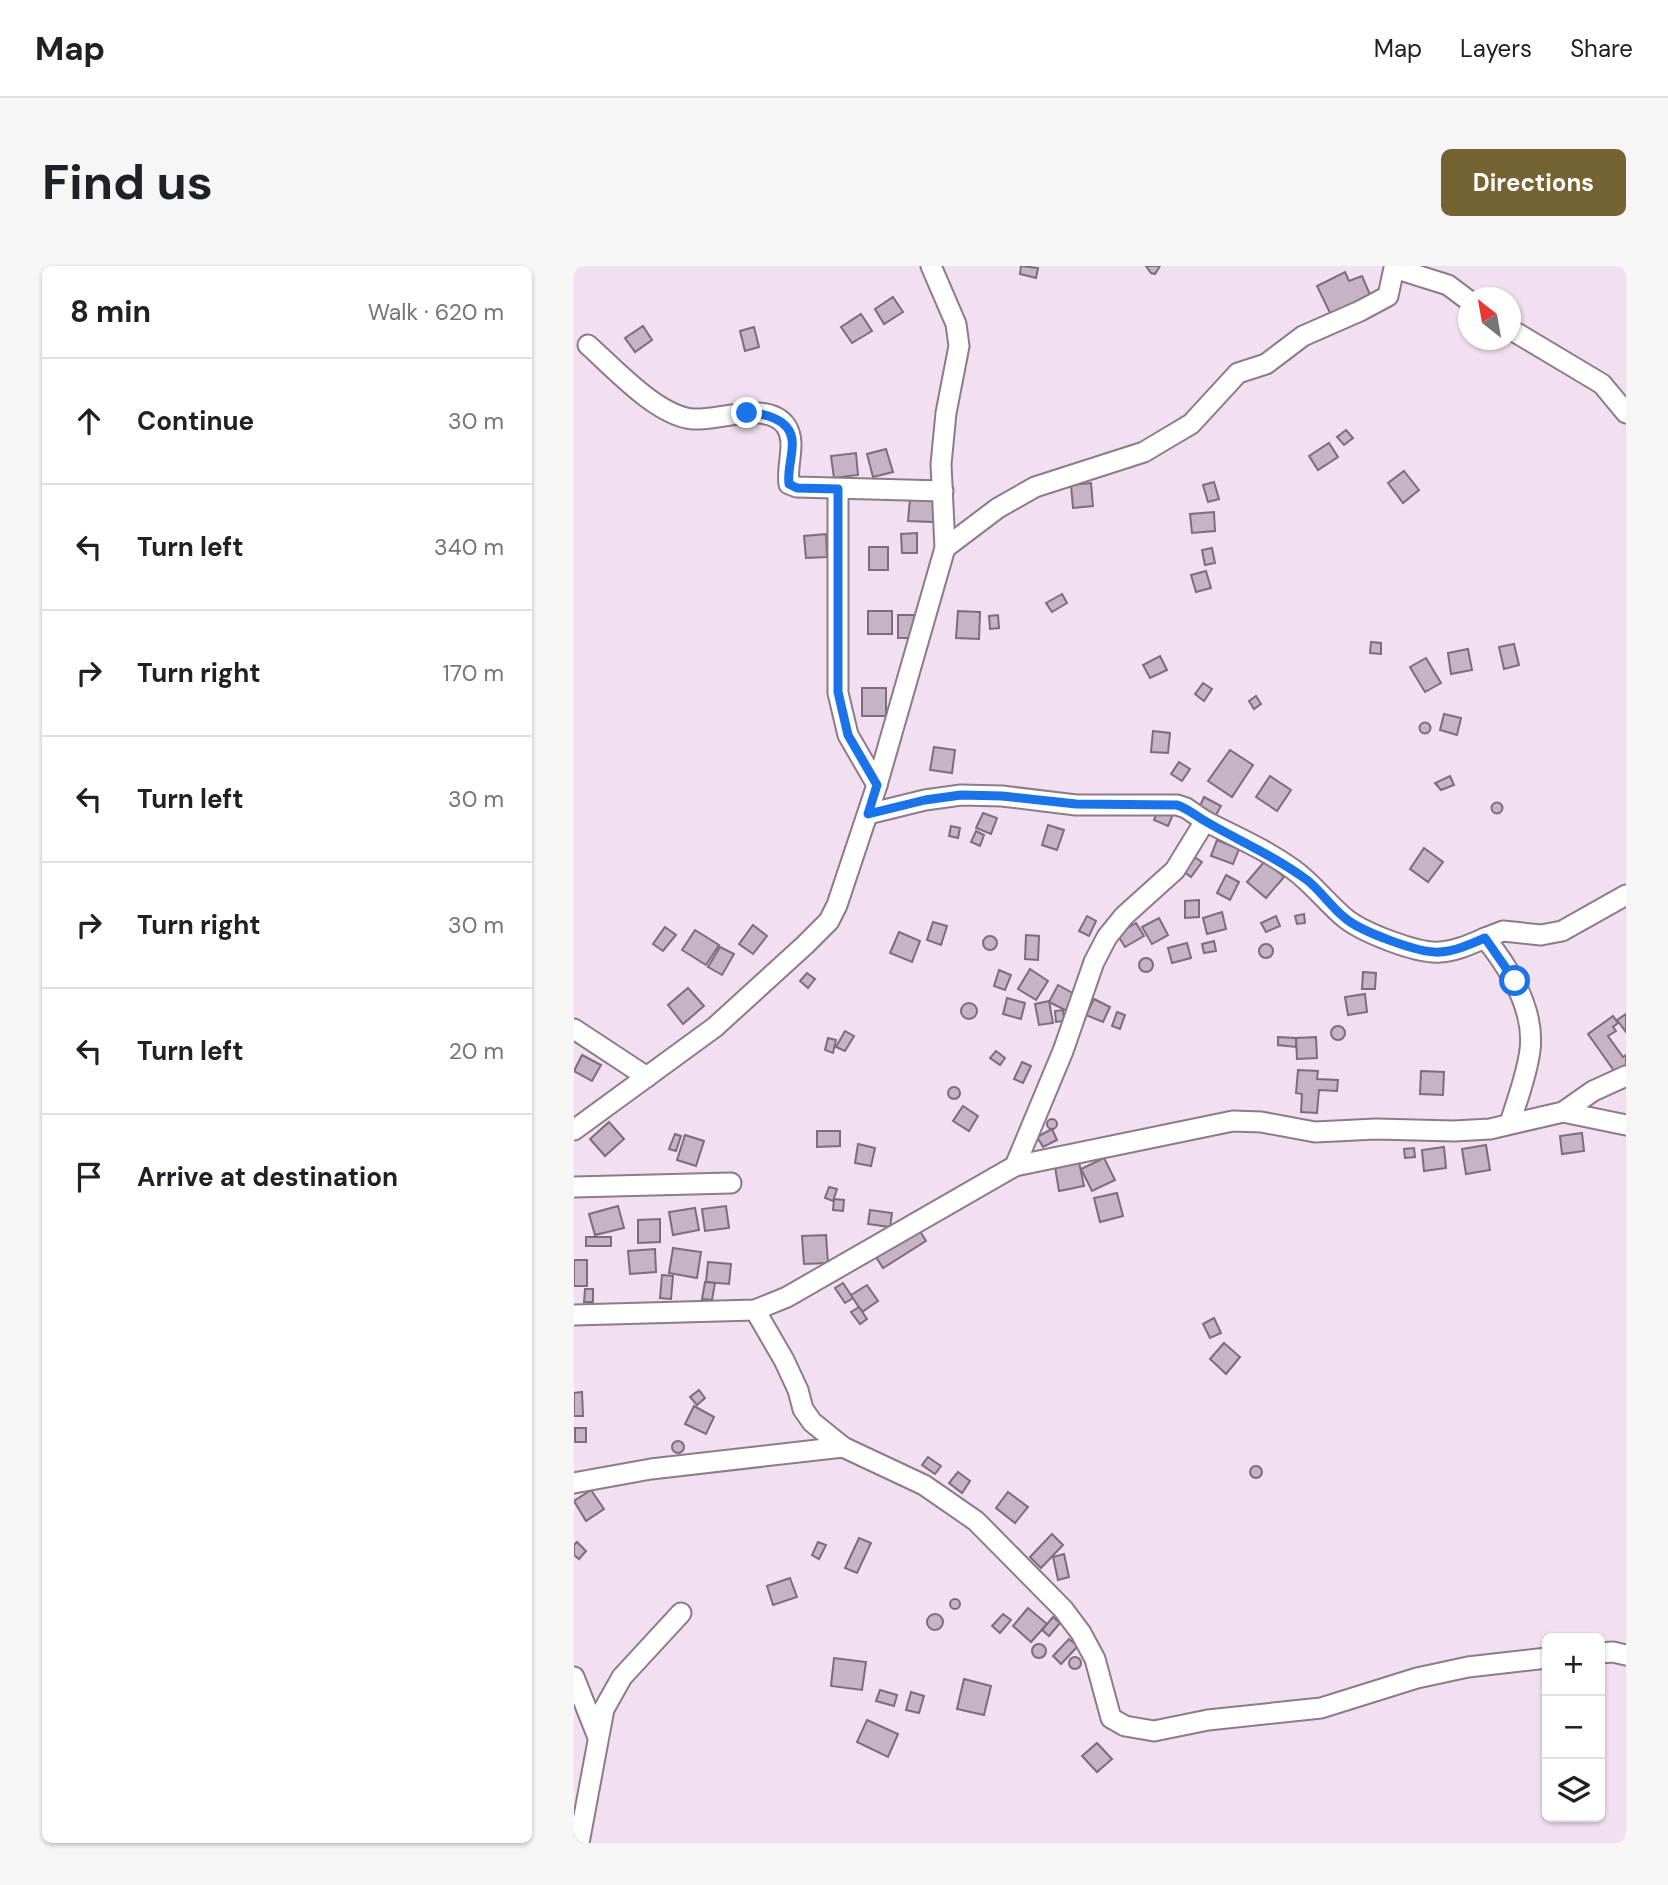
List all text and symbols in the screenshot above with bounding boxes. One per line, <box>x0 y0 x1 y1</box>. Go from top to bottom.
text: Map <box>35 27 105 70</box>
text: Map <box>1374 33 1422 64</box>
text: Layers <box>1460 33 1532 64</box>
text: Share <box>1570 33 1633 64</box>
button: Directions <box>1441 149 1626 216</box>
text: Find us <box>42 150 213 214</box>
north arrow <box>1458 287 1521 350</box>
text: 8 min <box>70 292 151 331</box>
text: Walk · 620 m <box>368 297 504 327</box>
route end <box>731 397 762 428</box>
icon: ahead <box>70 402 108 440</box>
text: Continue <box>137 404 254 438</box>
text: 30 m <box>448 406 504 436</box>
icon: left <box>70 528 108 566</box>
text: Turn left <box>137 530 244 564</box>
text: 340 m <box>434 532 504 562</box>
icon: right <box>70 654 108 692</box>
text: Turn right <box>137 656 261 690</box>
text: 170 m <box>443 658 504 688</box>
icon: left <box>70 780 108 818</box>
text: Turn left <box>137 782 244 816</box>
text: 30 m <box>448 784 504 814</box>
icon: right <box>70 906 108 944</box>
text: Turn right <box>137 908 261 942</box>
text: 30 m <box>448 910 504 940</box>
route start <box>1499 965 1530 996</box>
icon: left <box>70 1032 108 1070</box>
text: Turn left <box>137 1034 244 1068</box>
text: 20 m <box>449 1036 504 1066</box>
icon: arrive <box>70 1158 108 1196</box>
text: Arrive at destination <box>137 1160 398 1194</box>
map controls <box>1542 1633 1605 1822</box>
button: + <box>1542 1633 1605 1696</box>
button: − <box>1542 1696 1605 1759</box>
button: layers <box>1542 1759 1605 1822</box>

